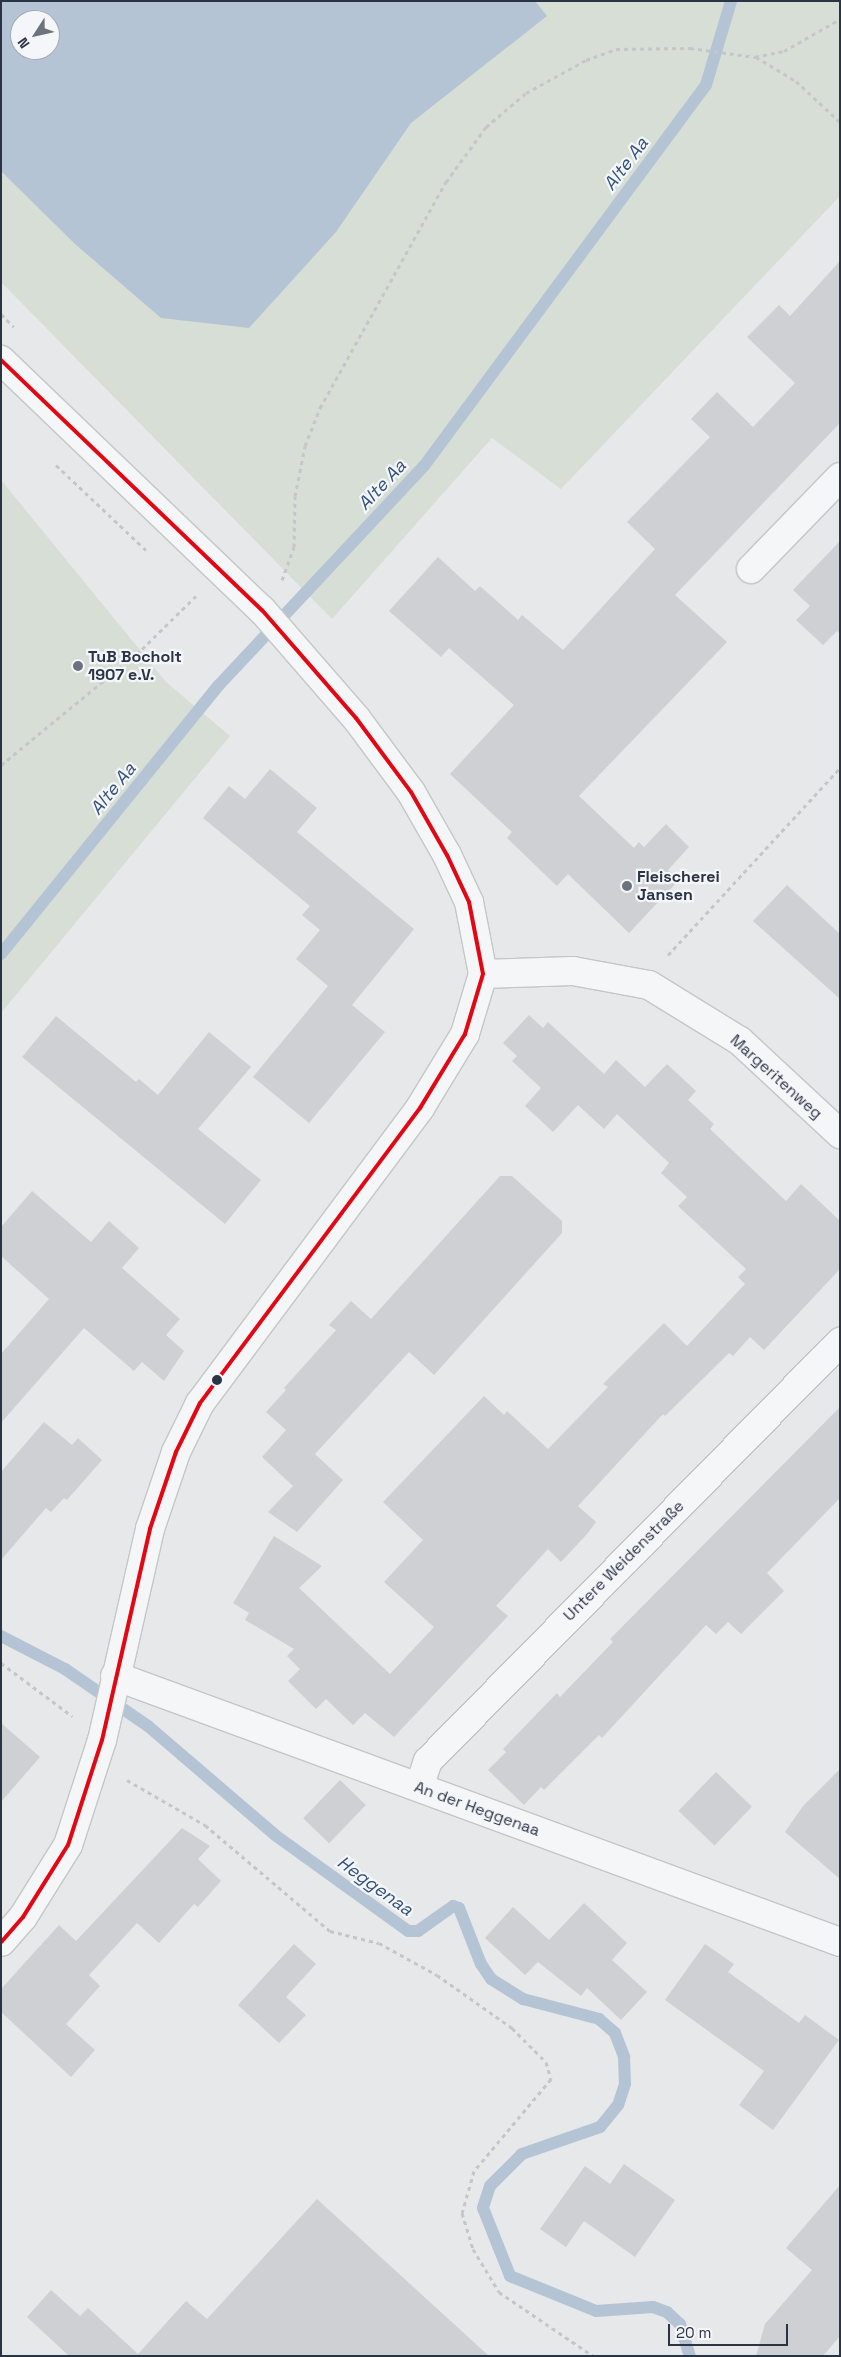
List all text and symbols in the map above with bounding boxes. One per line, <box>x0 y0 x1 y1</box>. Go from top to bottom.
north arrow <box>10 10 60 60</box>
text: N <box>13 34 34 52</box>
water label: Alte Aa <box>599 133 653 195</box>
water label: Alte Aa <box>353 455 411 515</box>
place label: TuB Bocholt 1907 e.V. <box>88 647 182 685</box>
marker: TuB Bocholt 1907 e.V. <box>72 660 84 672</box>
water label: Alte Aa <box>86 759 140 819</box>
place label: Fleischerei Jansen <box>637 867 720 905</box>
marker: Fleischerei Jansen <box>621 880 633 892</box>
street label: Margeritenweg <box>726 1031 826 1123</box>
unlabelled marker <box>212 1375 222 1385</box>
street label: Untere Weidenstraße <box>560 1497 688 1625</box>
street label: An der Heggenaa <box>412 1777 542 1841</box>
water label: Heggenaa <box>333 1851 417 1921</box>
scale bar <box>671 2314 791 2346</box>
text: 20 m <box>676 2323 711 2342</box>

